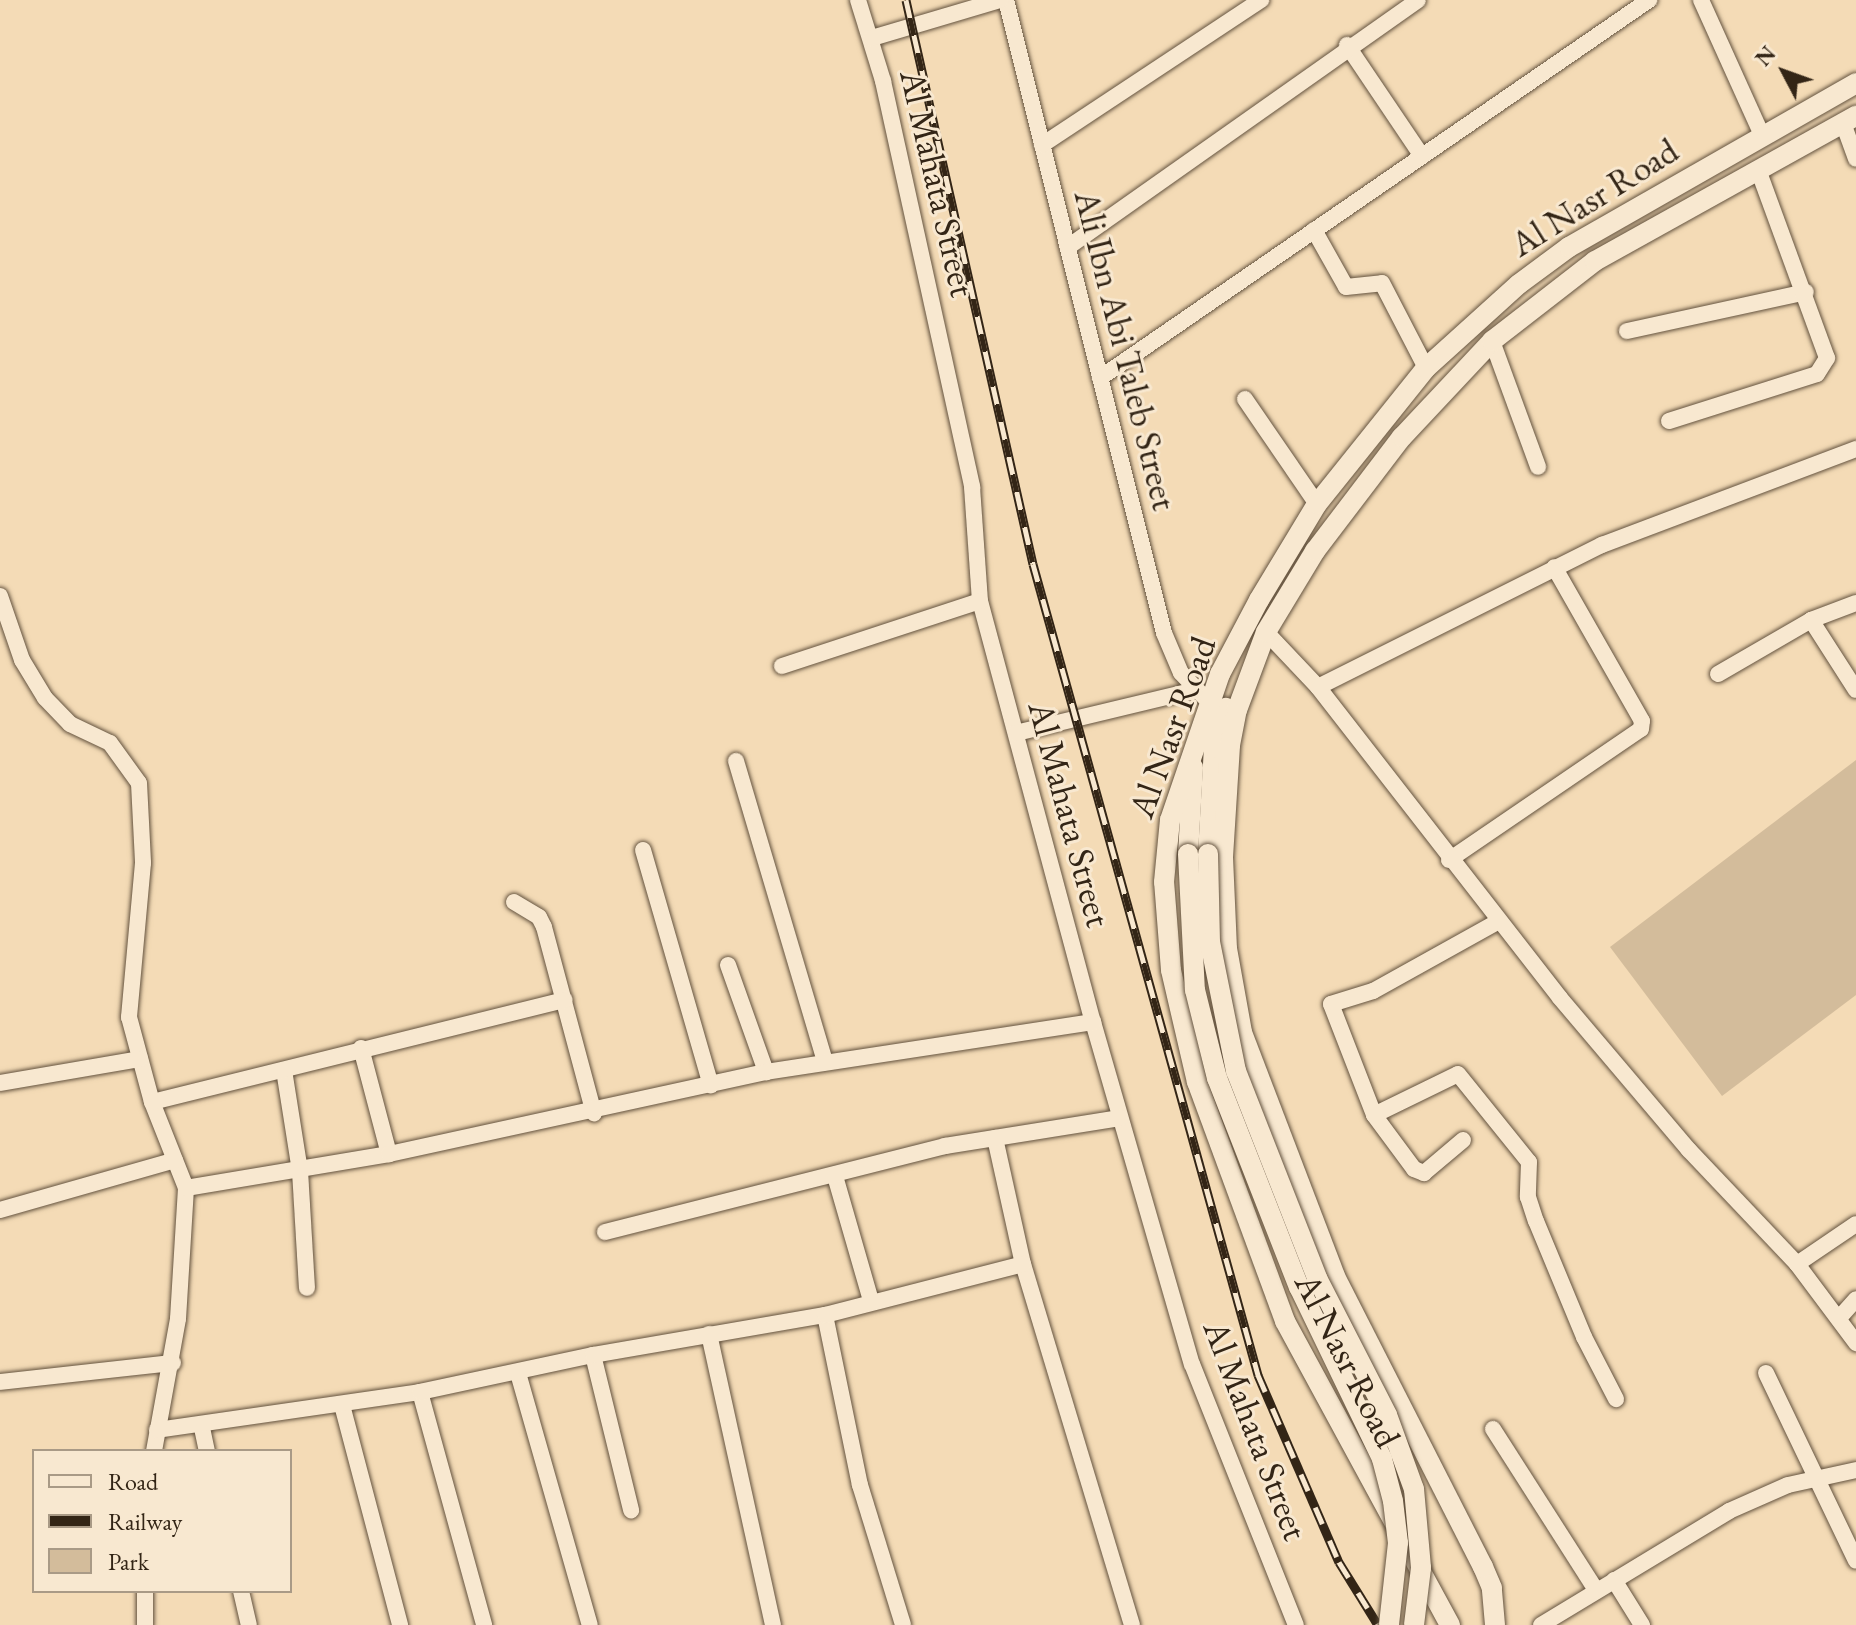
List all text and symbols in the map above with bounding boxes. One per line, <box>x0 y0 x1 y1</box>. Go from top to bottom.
north arrow <box>1744 32 1824 112</box>
text: N <box>1749 40 1782 72</box>
street label: Al Mahata Street <box>891 65 985 301</box>
street label: Al Nasr Road <box>1502 128 1686 266</box>
street label: Ali Ibn Abi Taleb Street <box>1065 186 1187 514</box>
street label: Al Nasr Road <box>1119 630 1225 824</box>
street label: Al Mahata Street <box>1019 697 1121 931</box>
street label: Al Nasr Road <box>1286 1266 1410 1454</box>
street label: Al Mahata Street <box>1194 1314 1318 1546</box>
legend <box>32 1449 292 1593</box>
text: Road <box>108 1466 158 1497</box>
text: Railway <box>108 1506 182 1537</box>
text: Park <box>108 1546 149 1577</box>

